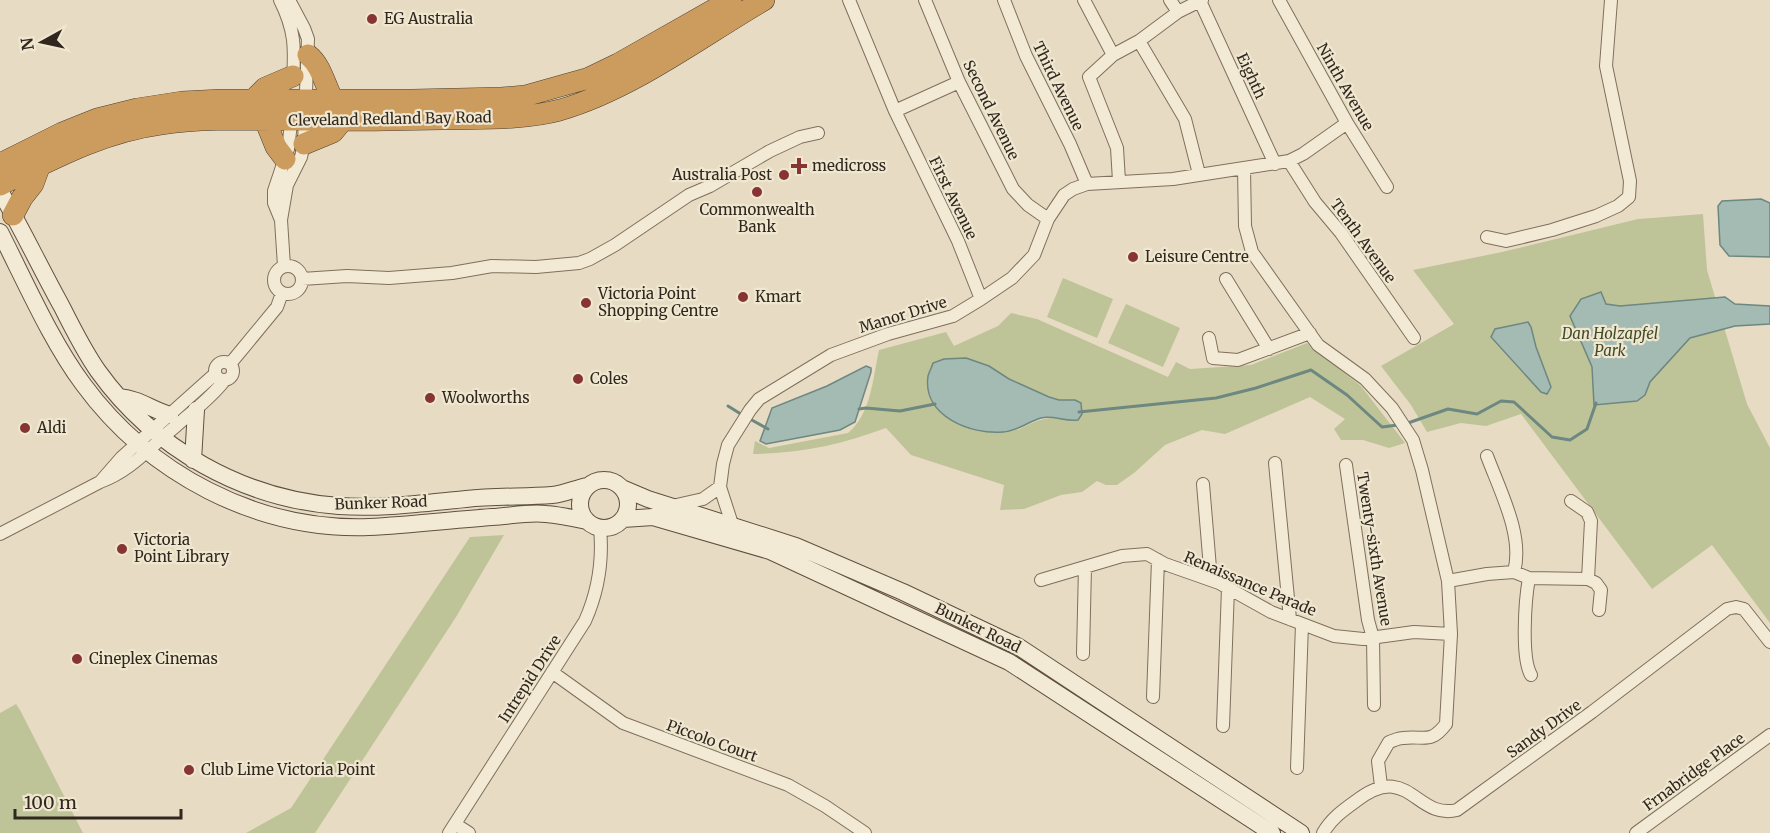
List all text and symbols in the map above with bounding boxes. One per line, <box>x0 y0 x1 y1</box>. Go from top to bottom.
place label: EG Australia <box>384 9 473 28</box>
north arrow <box>12 12 72 72</box>
marker: EG Australia <box>365 12 379 26</box>
text: N <box>16 36 38 52</box>
street label: Third Avenue <box>1029 38 1088 134</box>
street label: Ninth Avenue <box>1313 40 1378 134</box>
street label: Eighth <box>1233 50 1270 102</box>
street label: Second Avenue <box>959 57 1024 163</box>
street label: Cleveland Redland Bay Road <box>288 107 492 130</box>
street label: First Avenue <box>925 153 982 242</box>
place label: medicross <box>812 156 886 175</box>
marker: medicross <box>790 157 808 175</box>
place label: Australia Post <box>671 165 772 184</box>
marker: Australia Post <box>777 168 791 182</box>
marker: Commonwealth Bank <box>750 185 764 199</box>
street label: Tenth Avenue <box>1327 195 1400 287</box>
place label: Commonwealth Bank <box>699 200 815 236</box>
place label: Leisure Centre <box>1145 247 1249 266</box>
marker: Leisure Centre <box>1126 250 1140 264</box>
place label: Victoria Point Shopping Centre <box>597 284 719 320</box>
place label: Kmart <box>755 287 801 306</box>
marker: Kmart <box>736 290 750 304</box>
street label: Manor Drive <box>857 292 949 337</box>
marker: Victoria Point Shopping Centre <box>579 296 593 310</box>
park label: Dan Holzapfel Park <box>1561 324 1658 360</box>
place label: Coles <box>590 369 628 388</box>
marker: Coles <box>571 372 585 386</box>
place label: Woolworths <box>441 388 530 407</box>
marker: Woolworths <box>423 391 437 405</box>
place label: Aldi <box>36 418 67 437</box>
marker: Aldi <box>18 421 32 435</box>
street label: Twenty-sixth Avenue <box>1353 471 1396 627</box>
street label: Bunker Road <box>334 491 428 514</box>
place label: Victoria Point Library <box>133 530 229 566</box>
marker: Victoria Point Library <box>115 542 129 556</box>
street label: Renaissance Parade <box>1181 547 1319 620</box>
street label: Bunker Road <box>932 599 1024 656</box>
street label: Intrepid Drive <box>494 631 565 726</box>
place label: Cineplex Cinemas <box>89 649 218 668</box>
marker: Cineplex Cinemas <box>70 652 84 666</box>
street label: Sandy Drive <box>1503 695 1585 762</box>
street label: Piccolo Court <box>664 715 760 766</box>
street label: Frnabridge Place <box>1639 728 1748 815</box>
place label: Club Lime Victoria Point <box>201 760 376 779</box>
marker: Club Lime Victoria Point <box>182 763 196 777</box>
scale bar <box>15 782 182 820</box>
text: 100 m <box>24 791 77 814</box>

